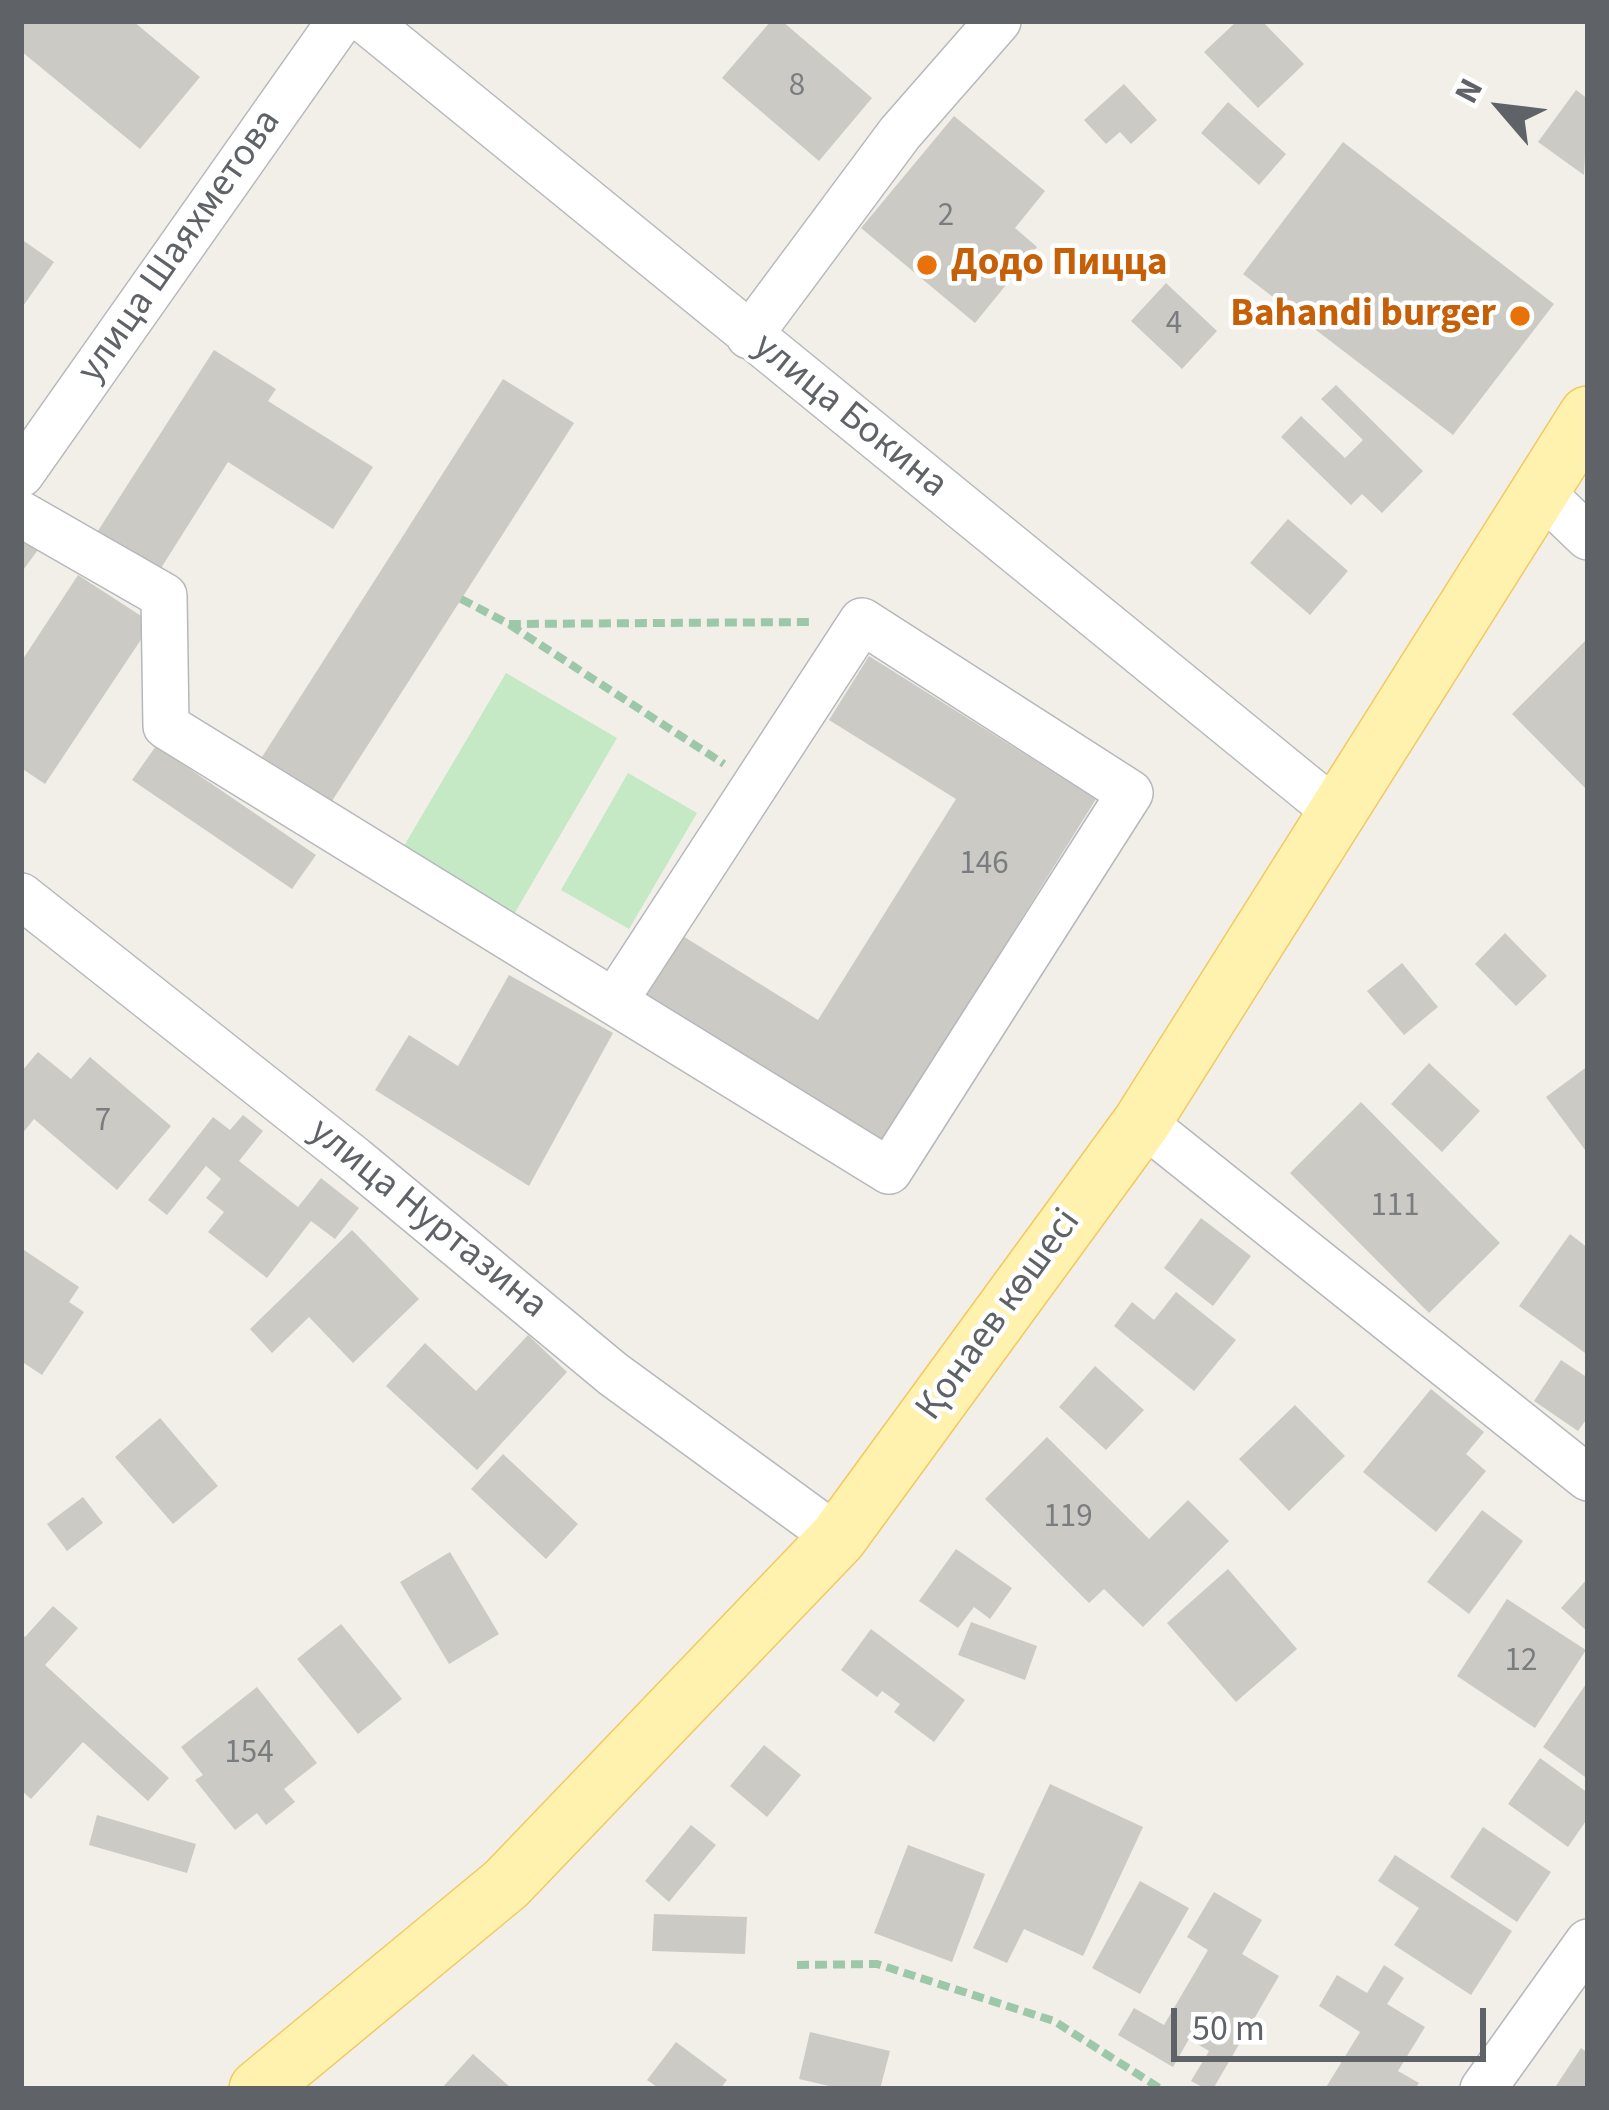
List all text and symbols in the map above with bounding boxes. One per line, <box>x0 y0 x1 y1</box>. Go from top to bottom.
north arrow <box>1441 48 1561 168</box>
house number: 8 <box>789 68 805 108</box>
text: N <box>1443 70 1495 112</box>
street label: улица Шаяхметова <box>69 101 293 393</box>
house number: 2 <box>938 198 954 238</box>
place label: Додо Пицца <box>951 242 1168 288</box>
marker: Додо Пицца <box>914 252 940 278</box>
place label: Bahandi burger <box>1230 293 1496 339</box>
marker: Bahandi burger <box>1507 303 1533 329</box>
house number: 4 <box>1166 306 1182 346</box>
street label: улица Бокина <box>742 324 956 510</box>
house number: 146 <box>959 846 1009 886</box>
house number: 7 <box>95 1103 111 1143</box>
street label: улица Нуртазина <box>298 1110 556 1330</box>
house number: 111 <box>1370 1188 1420 1228</box>
street label: Қонаев көшесі <box>908 1201 1092 1431</box>
house number: 119 <box>1043 1499 1093 1539</box>
house number: 12 <box>1505 1643 1537 1683</box>
house number: 154 <box>224 1735 274 1775</box>
scale bar <box>1177 1984 1492 2058</box>
text: 50 m <box>1192 2003 1265 2054</box>

